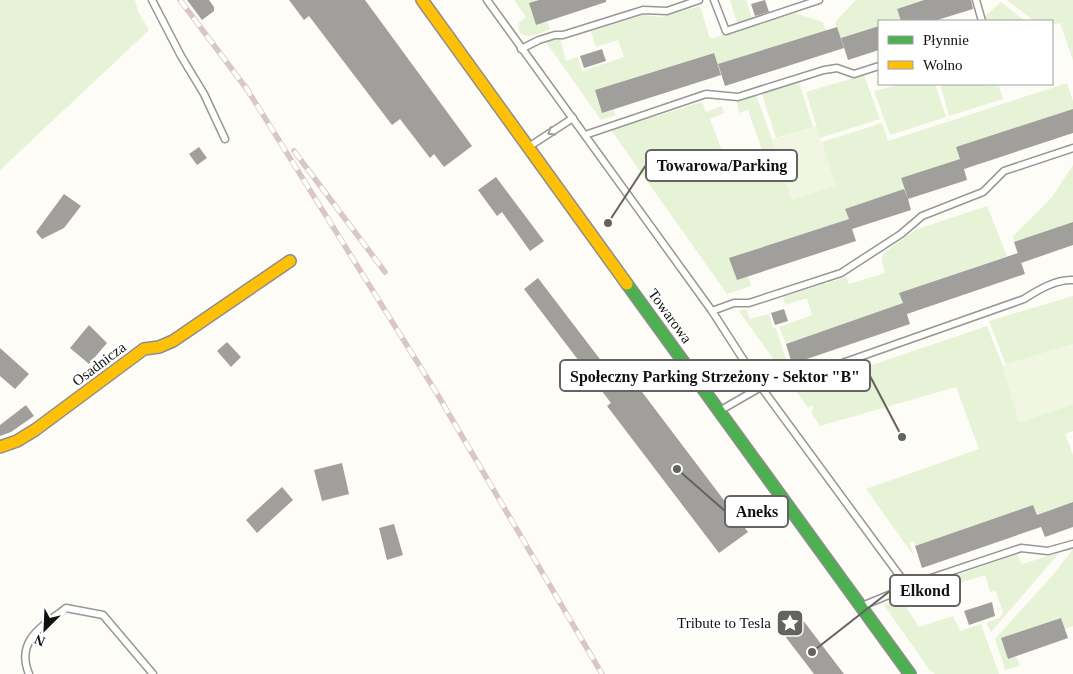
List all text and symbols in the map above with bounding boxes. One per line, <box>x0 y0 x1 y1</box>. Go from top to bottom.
legend <box>878 20 1053 85</box>
text: Płynnie <box>923 32 969 48</box>
text: Wolno <box>923 57 963 73</box>
one-way arrow <box>547 125 556 135</box>
callout: Towarowa/Parking <box>646 150 797 181</box>
text: Towarowa/Parking <box>657 157 787 175</box>
street label: Towarowa <box>645 286 695 346</box>
street label: Osadnicza <box>69 339 129 389</box>
callout: Społeczny Parking Strzeżony - Sektor "B" <box>560 360 870 391</box>
text: Społeczny Parking Strzeżony - Sektor "B" <box>570 368 860 386</box>
callout: Aneks <box>725 496 788 527</box>
text: Aneks <box>736 503 778 520</box>
callout: Elkond <box>890 575 960 606</box>
text: Elkond <box>900 582 950 599</box>
north arrow <box>20 604 70 654</box>
place icon: Tribute to Tesla <box>775 608 805 638</box>
place label: Tribute to Tesla <box>677 615 771 631</box>
text: N <box>32 632 48 649</box>

